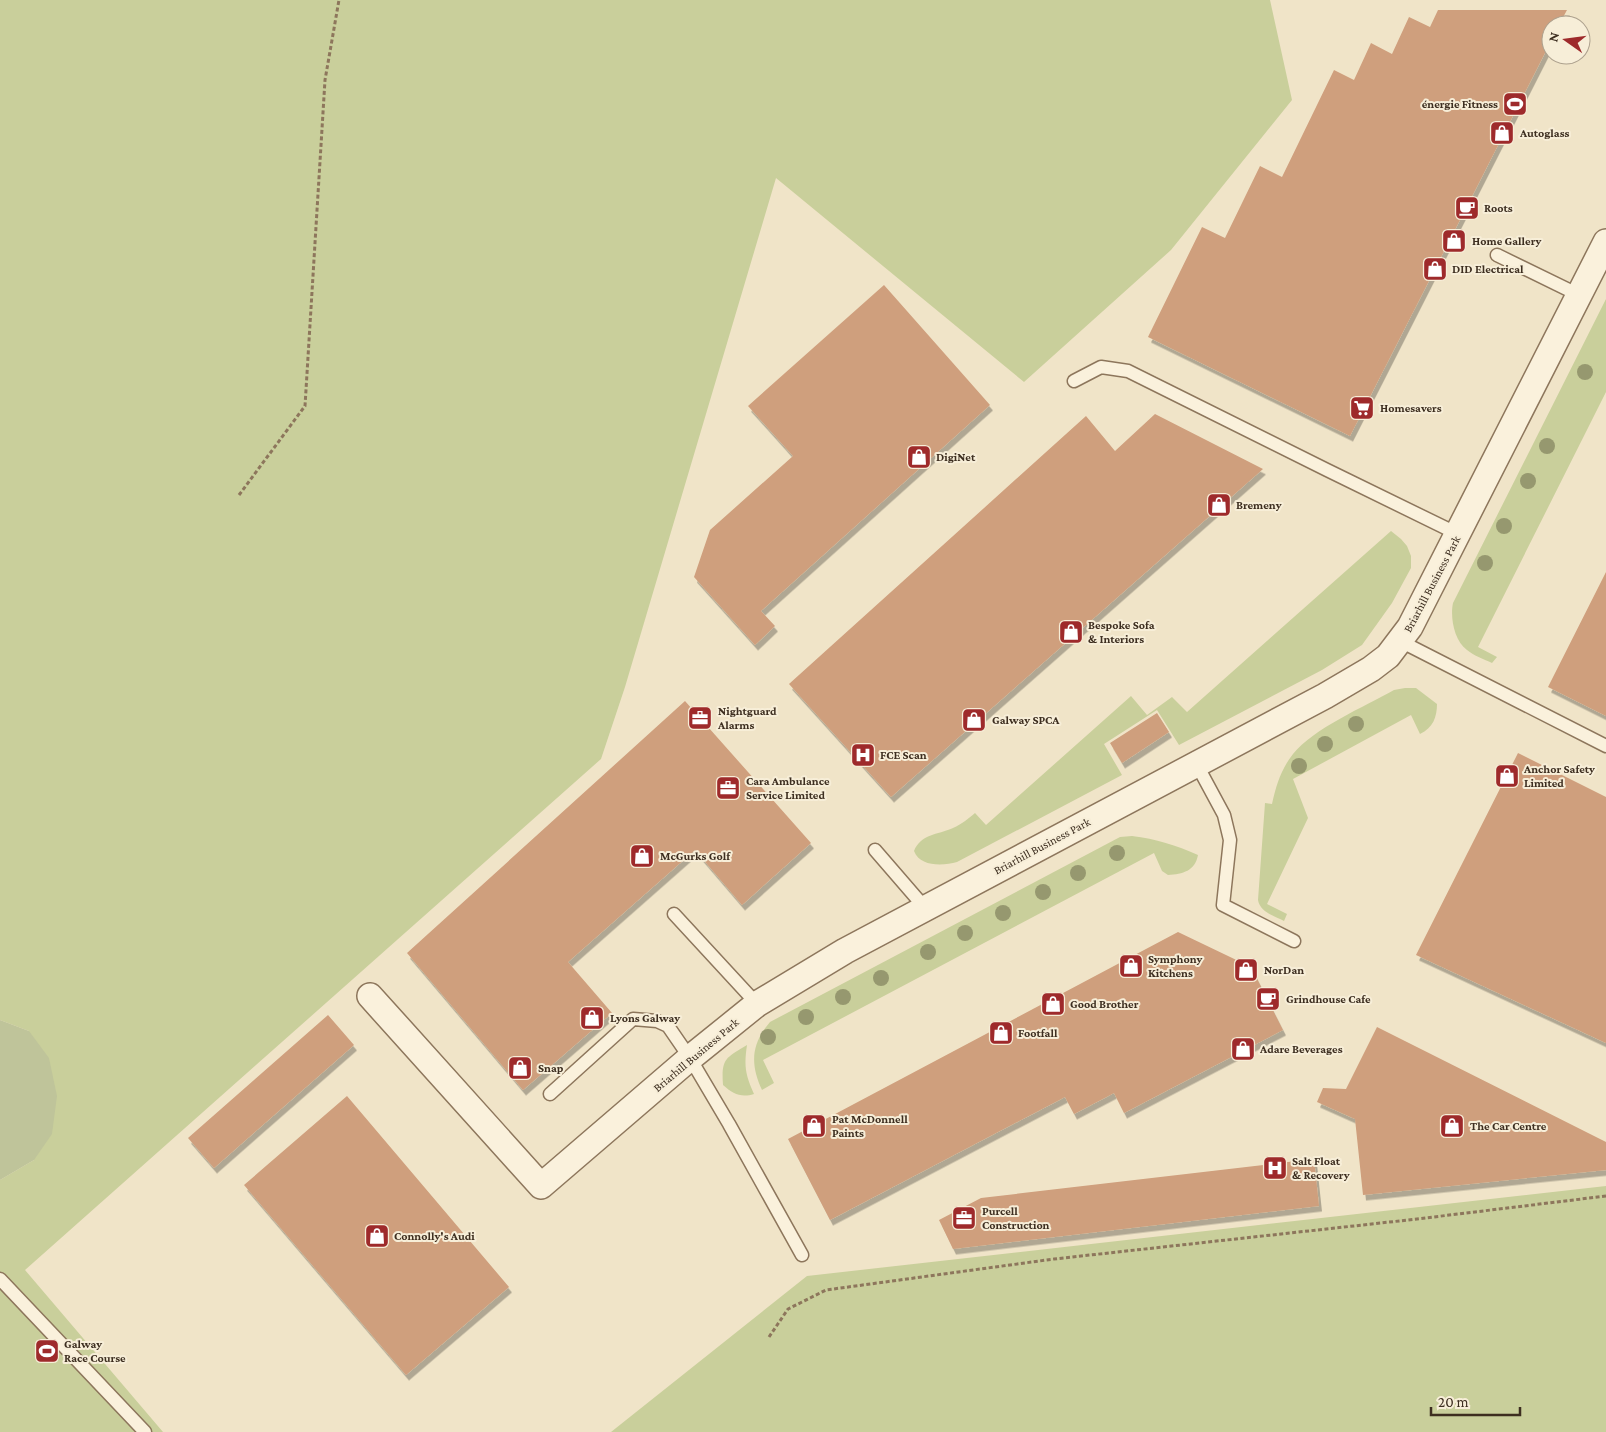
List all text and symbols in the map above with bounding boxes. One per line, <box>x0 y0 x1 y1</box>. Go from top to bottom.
north arrow <box>1541 15 1591 65</box>
text: N <box>1544 30 1562 43</box>
sports icon: énergie Fitness <box>1502 91 1528 117</box>
place label: énergie Fitness <box>1422 97 1498 111</box>
shop icon: Autoglass <box>1489 120 1515 146</box>
place label: Autoglass <box>1519 126 1570 140</box>
cafe icon: Roots <box>1454 195 1480 221</box>
place label: Roots <box>1484 201 1513 215</box>
shop icon: Home Gallery <box>1441 228 1467 254</box>
place label: Home Gallery <box>1472 234 1542 248</box>
shop icon: DID Electrical <box>1422 256 1448 282</box>
place label: DID Electrical <box>1452 262 1524 276</box>
supermarket icon: Homesavers <box>1349 395 1375 421</box>
place label: Homesavers <box>1380 401 1442 415</box>
shop icon: DigiNet <box>906 444 932 470</box>
place label: DigiNet <box>936 450 976 464</box>
shop icon: Bremeny <box>1206 492 1232 518</box>
place label: Bremeny <box>1236 498 1282 512</box>
street label: Briarhill Business Park <box>1401 533 1463 635</box>
place label: Bespoke Sofa & Interiors <box>1088 618 1155 646</box>
shop icon: Bespoke Sofa & Interiors <box>1058 619 1084 645</box>
place label: Nightguard Alarms <box>717 704 777 732</box>
office icon: Nightguard Alarms <box>687 705 713 731</box>
shop icon: Galway SPCA <box>961 707 987 733</box>
place label: Galway SPCA <box>992 713 1060 727</box>
hospital icon: FCE Scan <box>850 742 876 768</box>
place label: FCE Scan <box>880 748 927 762</box>
place label: Anchor Safety Limited <box>1523 762 1595 790</box>
shop icon: Anchor Safety Limited <box>1494 763 1520 789</box>
place label: Cara Ambulance Service Limited <box>746 774 830 802</box>
office icon: Cara Ambulance Service Limited <box>715 775 741 801</box>
street label: Briarhill Business Park <box>991 815 1093 877</box>
shop icon: McGurks Golf <box>629 843 655 869</box>
place label: McGurks Golf <box>660 849 731 863</box>
place label: Symphony Kitchens <box>1148 952 1202 980</box>
shop icon: Symphony Kitchens <box>1118 953 1144 979</box>
shop icon: NorDan <box>1233 957 1259 983</box>
place label: NorDan <box>1264 963 1304 977</box>
cafe icon: Grindhouse Cafe <box>1255 986 1281 1012</box>
shop icon: Good Brother <box>1040 991 1066 1017</box>
place label: Grindhouse Cafe <box>1286 992 1371 1006</box>
place label: Good Brother <box>1070 997 1139 1011</box>
shop icon: Lyons Galway <box>579 1005 605 1031</box>
place label: Lyons Galway <box>610 1011 680 1025</box>
street label: Briarhill Business Park <box>650 1015 742 1095</box>
shop icon: Footfall <box>988 1020 1014 1046</box>
place label: Footfall <box>1018 1026 1058 1040</box>
shop icon: Adare Beverages <box>1230 1036 1256 1062</box>
place label: Adare Beverages <box>1259 1042 1343 1056</box>
shop icon: Snap <box>507 1055 533 1081</box>
place label: Snap <box>538 1061 564 1075</box>
place label: Pat McDonnell Paints <box>832 1112 908 1140</box>
shop icon: Pat McDonnell Paints <box>801 1113 827 1139</box>
shop icon: The Car Centre <box>1439 1113 1465 1139</box>
place label: The Car Centre <box>1470 1119 1547 1133</box>
place label: Salt Float & Recovery <box>1292 1154 1350 1182</box>
hospital icon: Salt Float & Recovery <box>1262 1155 1288 1181</box>
place label: Purcell Construction <box>982 1204 1050 1232</box>
office icon: Purcell Construction <box>951 1205 977 1231</box>
shop icon: Connolly's Audi <box>364 1223 390 1249</box>
place label: Connolly's Audi <box>394 1229 475 1243</box>
place label: Galway Race Course <box>64 1337 126 1365</box>
sports icon: Galway Race Course <box>34 1338 60 1364</box>
scale bar <box>1431 1384 1520 1416</box>
text: 20 m <box>1438 1394 1469 1410</box>

